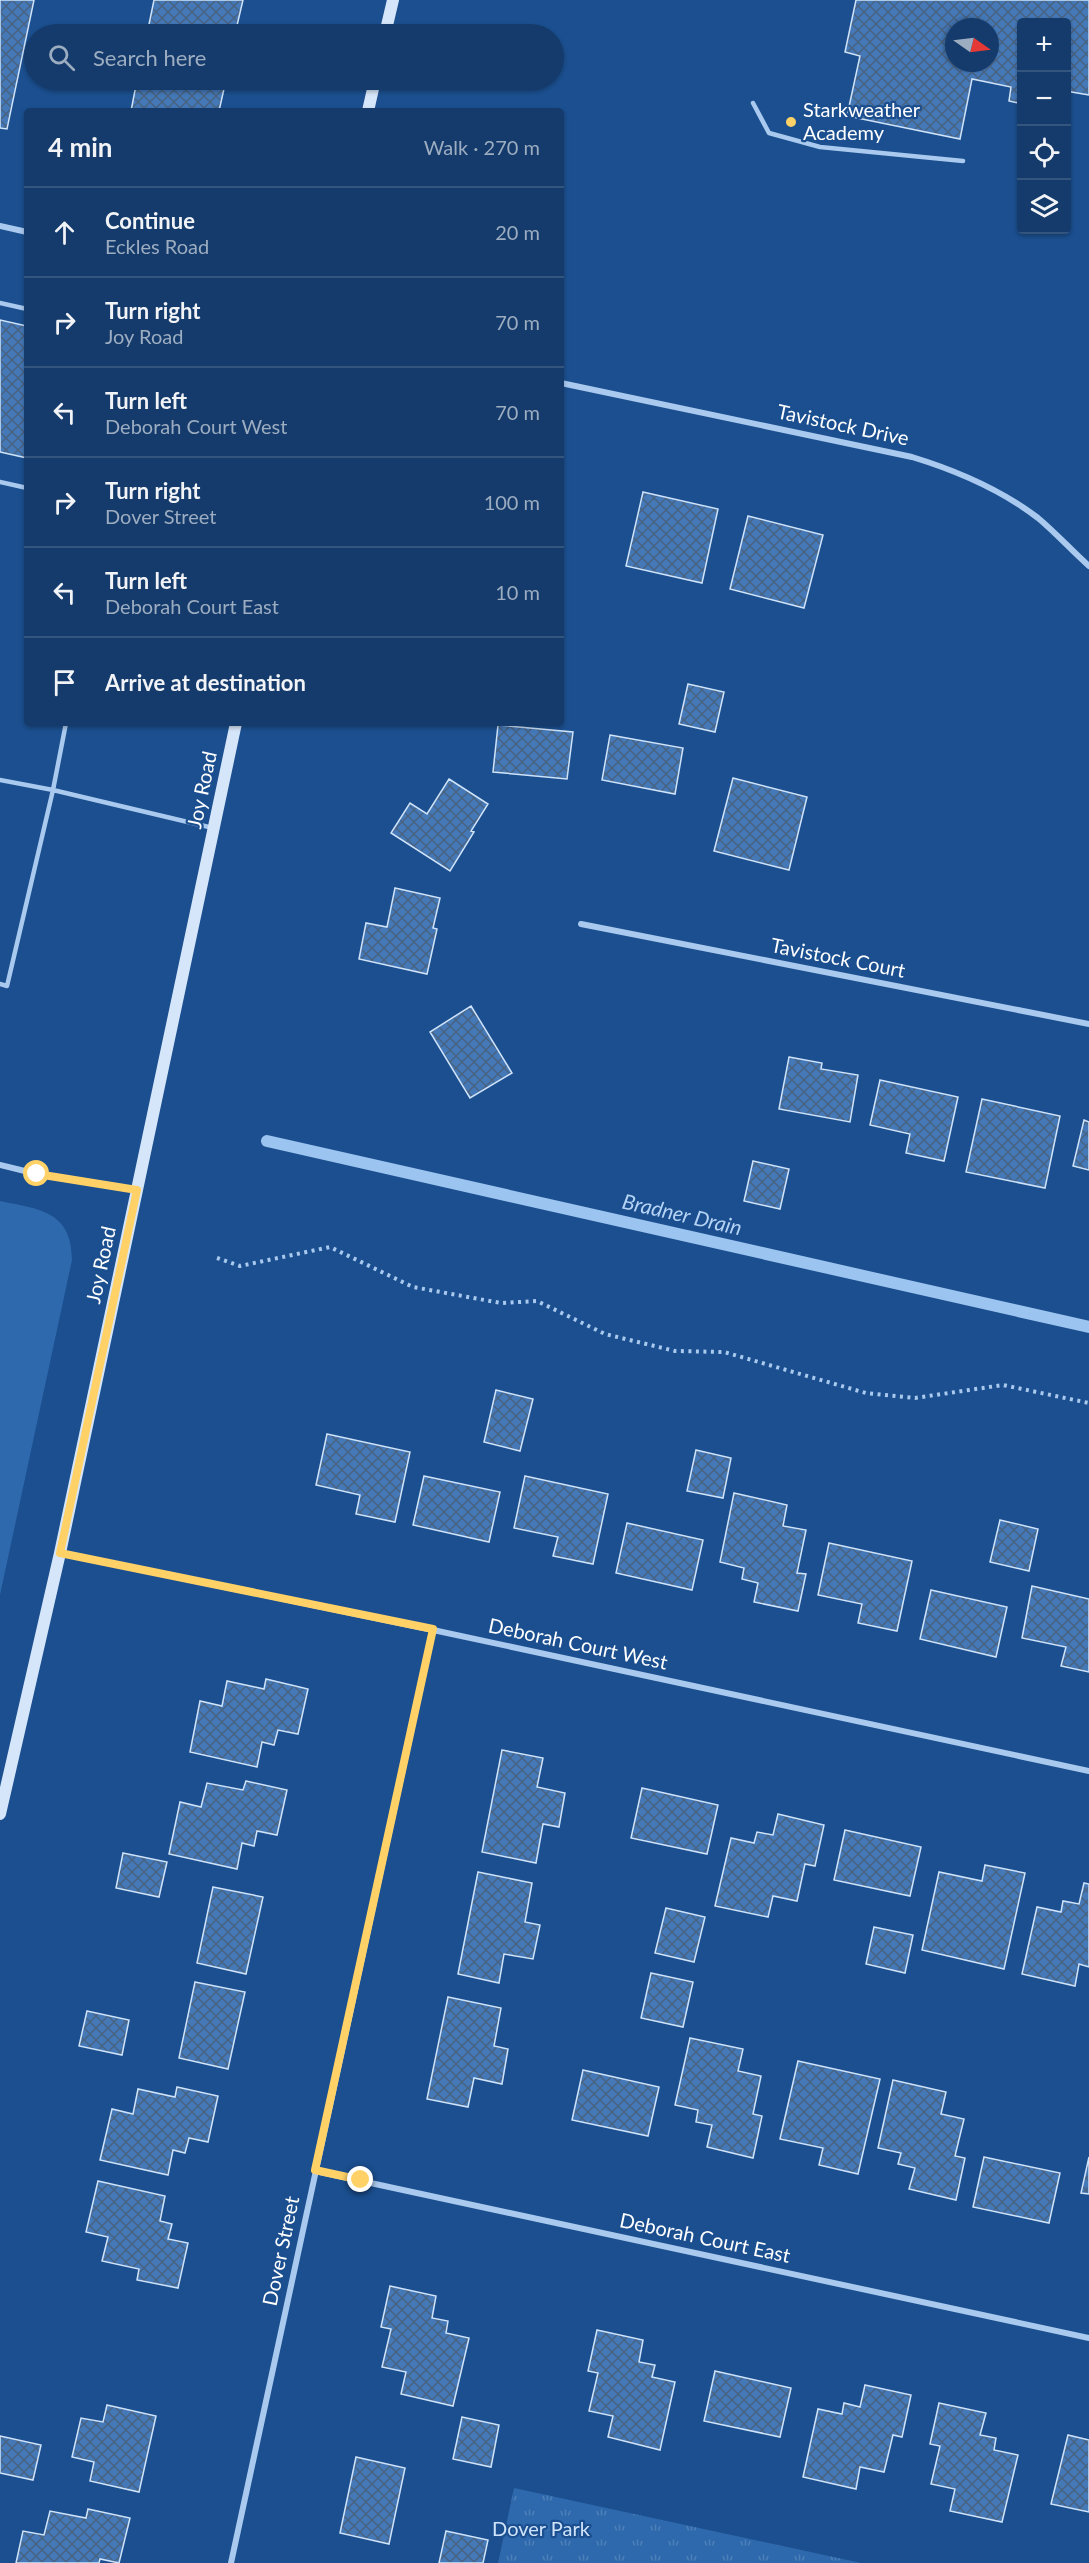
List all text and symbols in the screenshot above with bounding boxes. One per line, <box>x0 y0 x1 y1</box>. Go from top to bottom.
north arrow <box>945 18 999 72</box>
map controls <box>1017 18 1071 234</box>
button: + <box>1017 18 1071 72</box>
search box <box>24 24 564 90</box>
icon: search <box>45 41 78 74</box>
text: Search here <box>93 44 206 71</box>
button: − <box>1017 72 1071 126</box>
place label: Starkweather Academy <box>803 97 921 144</box>
marker: Starkweather Academy <box>784 115 798 129</box>
button: locate <box>1017 126 1071 180</box>
text: 4 min <box>48 131 112 163</box>
text: Walk · 270 m <box>424 135 540 159</box>
button: layers <box>1017 180 1071 234</box>
text: Continue <box>105 207 195 234</box>
icon: ahead <box>48 216 81 249</box>
text: 20 m <box>495 220 540 244</box>
text: Eckles Road <box>105 234 209 258</box>
text: Turn right <box>105 297 200 324</box>
icon: right <box>48 306 81 339</box>
text: 70 m <box>495 310 540 334</box>
text: Joy Road <box>105 324 183 348</box>
text: Turn left <box>105 387 187 414</box>
icon: left <box>48 396 81 429</box>
street label: Tavistock Drive <box>775 398 911 450</box>
text: 70 m <box>495 400 540 424</box>
text: Deborah Court West <box>105 414 287 438</box>
text: Turn right <box>105 477 200 504</box>
icon: right <box>48 486 81 519</box>
text: 100 m <box>484 490 540 514</box>
text: Dover Street <box>105 504 216 528</box>
text: Turn left <box>105 567 187 594</box>
icon: left <box>48 576 81 609</box>
text: 10 m <box>495 580 540 604</box>
text: Deborah Court East <box>105 594 279 618</box>
icon: arrive <box>48 666 81 699</box>
text: Arrive at destination <box>105 669 306 696</box>
street label: Joy Road <box>181 749 221 831</box>
street label: Tavistock Court <box>769 932 907 982</box>
route start <box>23 1160 49 1186</box>
water label: Bradner Drain <box>620 1188 744 1239</box>
street label: Joy Road <box>80 1224 120 1306</box>
street label: Deborah Court West <box>486 1612 670 1674</box>
route end <box>347 2166 373 2192</box>
street label: Dover Street <box>257 2194 303 2308</box>
street label: Deborah Court East <box>618 2207 793 2267</box>
park label: Dover Park <box>492 2516 591 2540</box>

